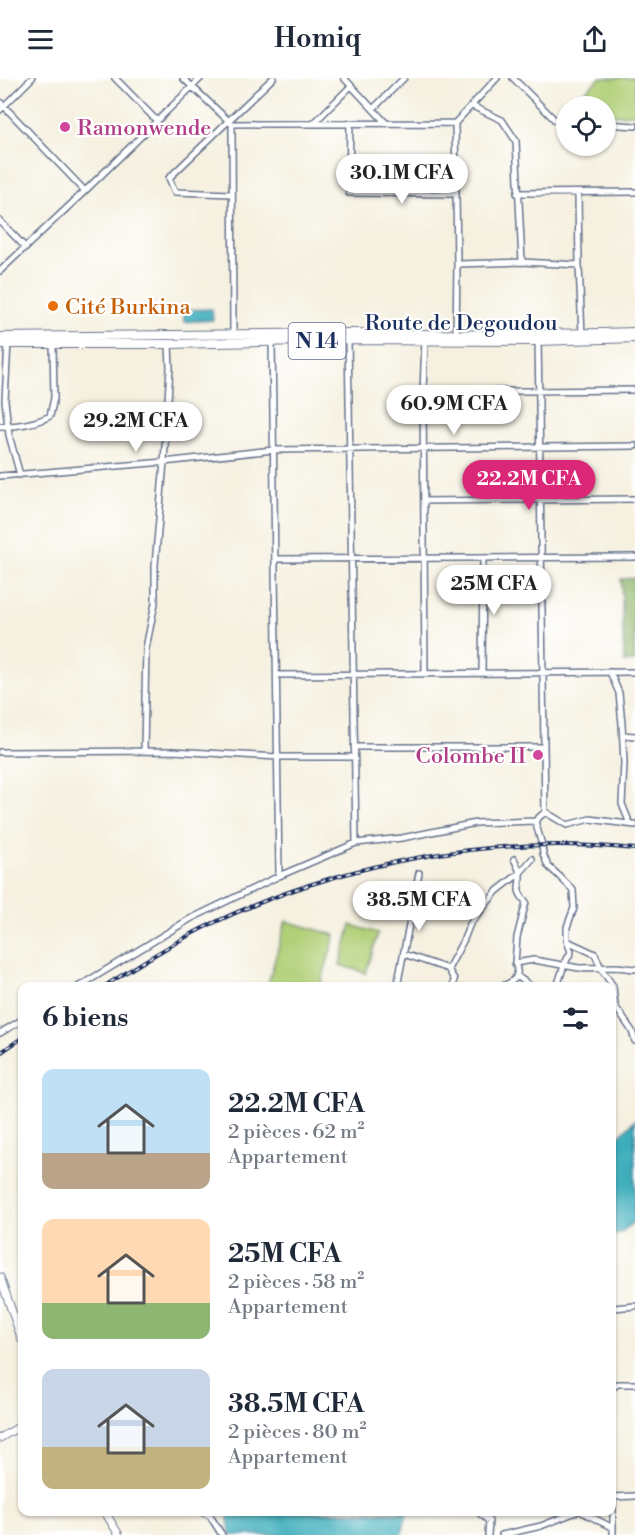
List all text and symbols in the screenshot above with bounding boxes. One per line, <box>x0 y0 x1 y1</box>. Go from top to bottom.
text: Homiq <box>274 22 361 56</box>
icon: menu <box>24 23 57 56</box>
icon: share <box>578 23 611 56</box>
map controls <box>556 96 616 156</box>
button: locate <box>556 96 616 156</box>
place label: Ramonwende <box>77 115 211 142</box>
marker: Ramonwende <box>58 120 72 134</box>
pin: 30.1M CFA <box>333 154 471 205</box>
text: 30.1M CFA <box>350 161 454 186</box>
place label: Cité Burkina <box>65 294 191 321</box>
marker: Cité Burkina <box>46 299 60 313</box>
street label: Route de Degoudou <box>364 310 558 337</box>
road number: N 14 <box>288 323 346 359</box>
pin: 60.9M CFA <box>385 385 523 436</box>
text: 60.9M CFA <box>400 392 508 417</box>
pin: 29.2M CFA <box>67 402 205 453</box>
text: 29.2M CFA <box>83 409 189 434</box>
pin: 22.2M CFA <box>460 460 598 511</box>
text: 22.2M CFA <box>476 467 582 492</box>
pin: 25M CFA <box>439 565 549 616</box>
text: 25M CFA <box>450 572 538 597</box>
place label: Colombe II <box>416 743 527 770</box>
marker: Colombe II <box>531 748 545 762</box>
pin: 38.5M CFA <box>350 881 488 932</box>
text: 38.5M CFA <box>367 888 471 913</box>
text: 6 biens <box>42 1002 128 1034</box>
icon: filters <box>559 1002 592 1035</box>
text: 22.2M CFA <box>228 1088 365 1120</box>
icon: home <box>90 1093 162 1165</box>
text: 2 pièces · 62 m² <box>228 1120 364 1145</box>
text: Appartement <box>228 1145 348 1170</box>
text: 25M CFA <box>228 1238 341 1270</box>
icon: home <box>90 1243 162 1315</box>
text: 2 pièces · 58 m² <box>228 1270 364 1295</box>
text: Appartement <box>228 1295 348 1320</box>
text: 38.5M CFA <box>228 1388 364 1420</box>
icon: home <box>90 1393 162 1465</box>
text: 2 pièces · 80 m² <box>228 1420 366 1445</box>
text: Appartement <box>228 1445 348 1470</box>

